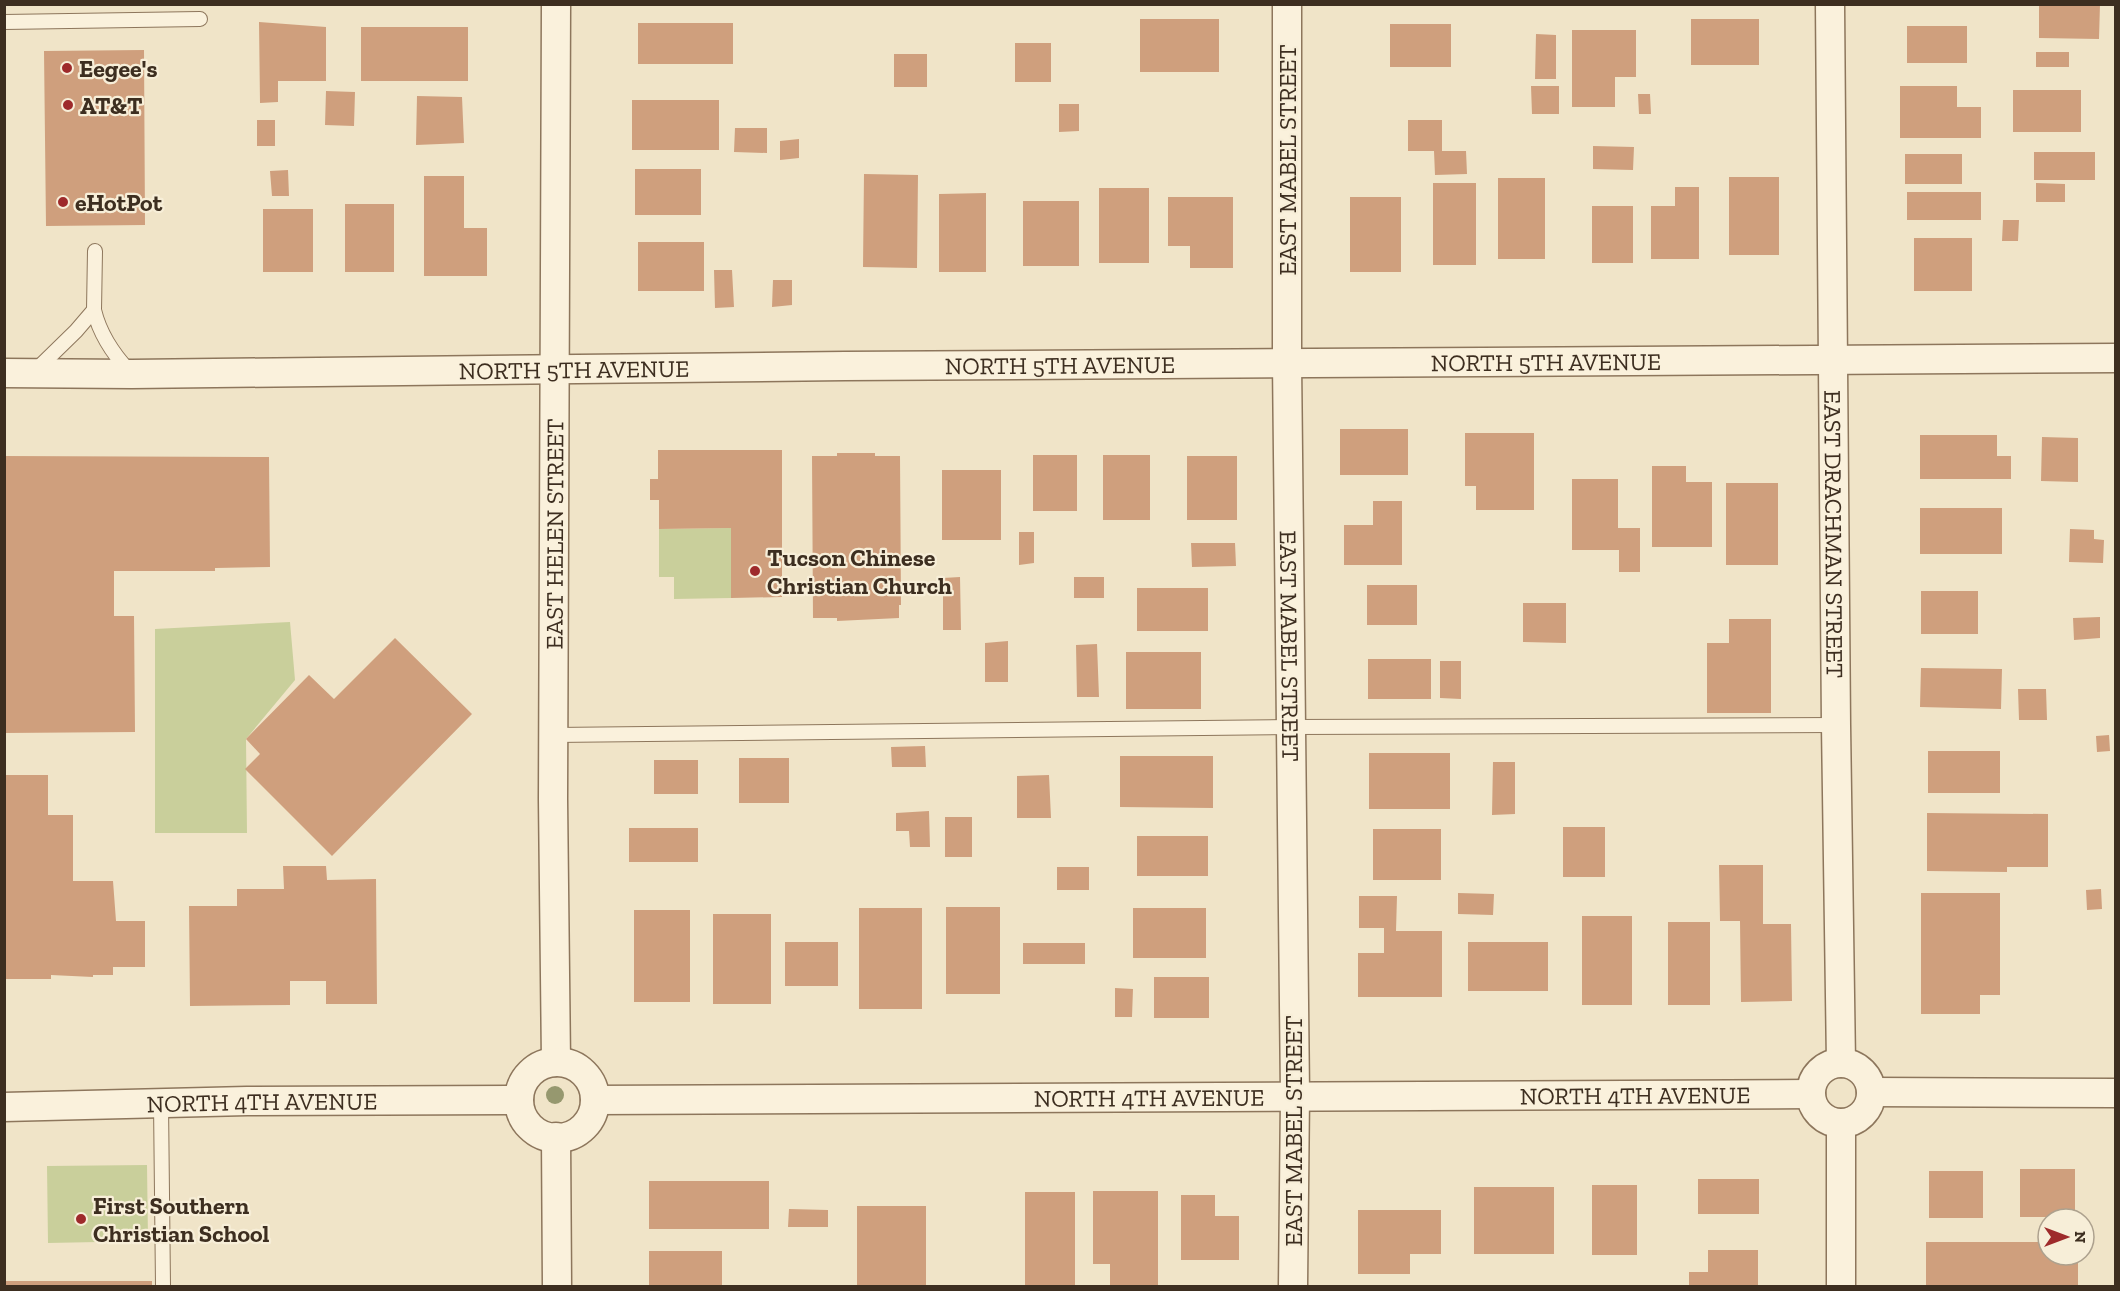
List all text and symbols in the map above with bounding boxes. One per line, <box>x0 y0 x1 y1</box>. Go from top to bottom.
street label: EAST MABEL STREET <box>1273 44 1302 276</box>
place label: Eegee's <box>79 54 157 83</box>
marker: Eegee's <box>60 61 74 75</box>
place label: AT&T <box>80 91 143 120</box>
marker: AT&T <box>61 98 75 112</box>
place label: eHotPot <box>75 188 163 217</box>
marker: eHotPot <box>56 195 70 209</box>
street label: NORTH 5TH AVENUE <box>1431 346 1661 377</box>
street label: NORTH 5TH AVENUE <box>945 349 1175 380</box>
street label: NORTH 5TH AVENUE <box>459 353 689 385</box>
street label: EAST DRACHMAN STREET <box>1819 390 1850 678</box>
street label: EAST HELEN STREET <box>539 419 569 649</box>
street label: EAST MABEL STREET <box>1274 530 1306 762</box>
place label: Tucson Chinese Christian Church <box>767 543 952 600</box>
marker: Tucson Chinese Christian Church <box>748 564 762 578</box>
street label: EAST MABEL STREET <box>1279 1015 1308 1247</box>
street label: NORTH 4TH AVENUE <box>1520 1080 1750 1110</box>
street label: NORTH 4TH AVENUE <box>1034 1082 1264 1112</box>
street label: NORTH 4TH AVENUE <box>146 1086 377 1118</box>
place label: First Southern Christian School <box>93 1191 269 1248</box>
north arrow <box>2036 1207 2096 1267</box>
marker: First Southern Christian School <box>74 1212 88 1226</box>
text: N <box>2071 1231 2090 1243</box>

